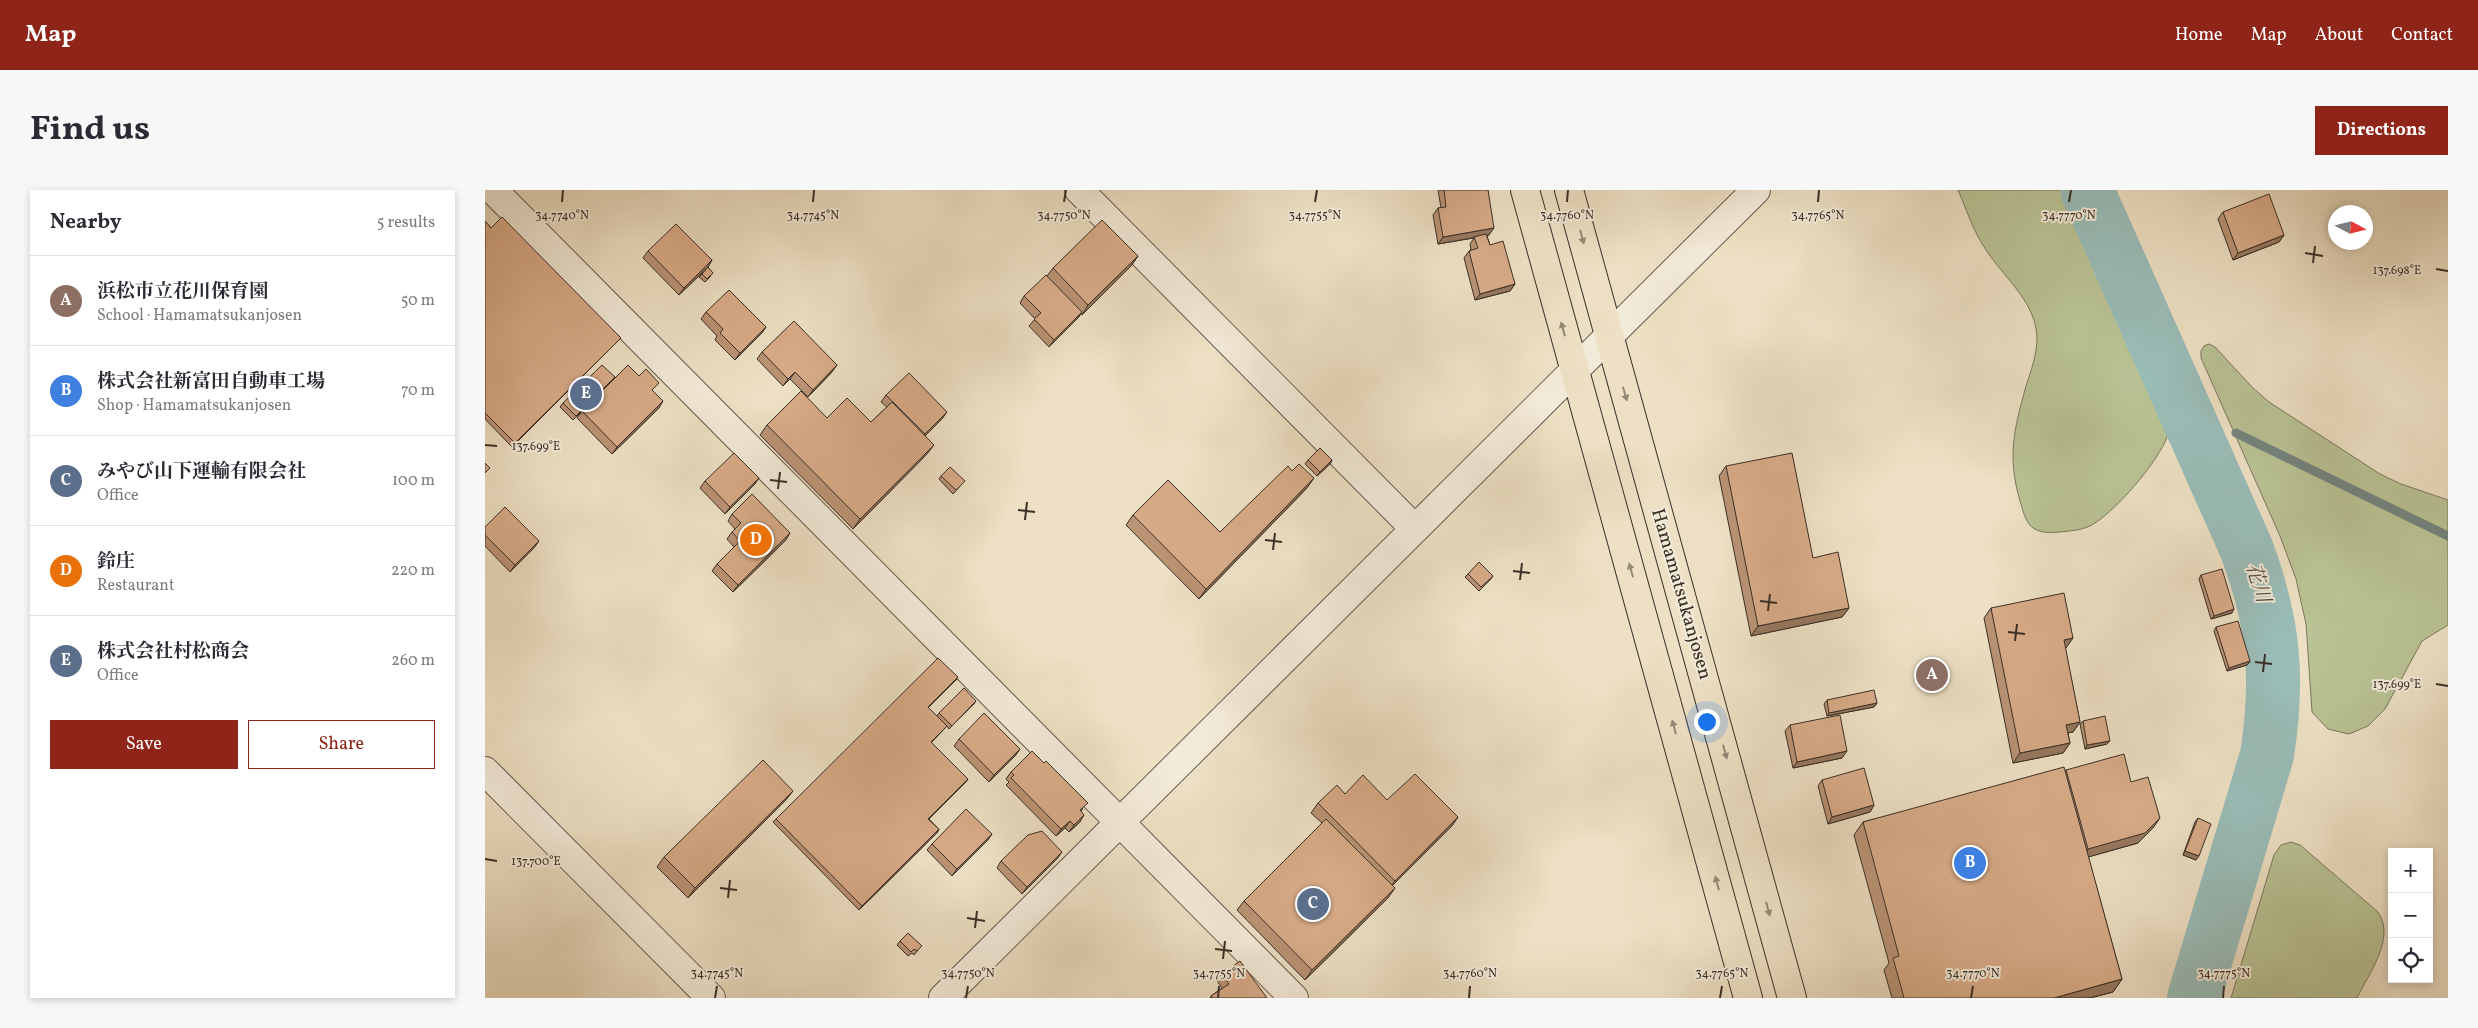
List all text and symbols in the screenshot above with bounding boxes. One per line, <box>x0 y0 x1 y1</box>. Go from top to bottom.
text: Map <box>25 18 76 52</box>
text: Home <box>2175 23 2223 48</box>
text: Map <box>2251 23 2287 48</box>
text: About <box>2315 23 2363 48</box>
text: Contact <box>2391 23 2453 48</box>
text: Find us <box>30 106 150 154</box>
button: Directions <box>2315 106 2448 155</box>
north arrow <box>2328 205 2373 250</box>
text: Nearby <box>50 208 121 237</box>
text: 34.7740°N <box>535 208 589 224</box>
text: 34.7745°N <box>787 208 839 224</box>
text: 34.7750°N <box>1037 208 1091 224</box>
text: 34.7755°N <box>1289 208 1341 224</box>
text: 34.7760°N <box>1540 208 1594 224</box>
text: 34.7765°N <box>1792 208 1844 224</box>
text: 34.7770°N <box>2042 208 2096 224</box>
text: 5 results <box>377 212 435 234</box>
one-way arrow <box>1578 229 1586 245</box>
text: 137.698°E <box>2373 263 2421 279</box>
text: 浜松市立花川保育園 <box>97 279 268 305</box>
text: A <box>60 290 72 312</box>
text: 50 m <box>401 290 435 312</box>
text: School · Hamamatsukanjosen <box>97 305 302 327</box>
one-way arrow <box>1559 322 1567 337</box>
text: 株式会社新富田自動車工場 <box>97 369 325 395</box>
pin: E <box>570 375 602 413</box>
text: B <box>61 380 71 402</box>
text: 70 m <box>401 380 435 402</box>
one-way arrow <box>1622 386 1630 401</box>
text: Shop · Hamamatsukanjosen <box>97 395 291 417</box>
text: 137.699°E <box>512 439 560 455</box>
text: みやび山下運輸有限会社 <box>97 459 306 485</box>
text: C <box>61 470 71 492</box>
text: 100 m <box>392 470 435 492</box>
text: Office <box>97 485 139 507</box>
street label: Hamamatsukanjosen <box>1644 505 1718 683</box>
pin: D <box>740 521 772 559</box>
text: 鈴庄 <box>97 549 135 575</box>
text: D <box>60 560 72 582</box>
text: 220 m <box>391 560 435 582</box>
water label: 花川 <box>2238 560 2277 608</box>
one-way arrow <box>1626 563 1634 578</box>
text: Restaurant <box>97 575 175 597</box>
text: 株式会社村松商会 <box>97 639 249 665</box>
text: E <box>61 650 71 672</box>
text: 260 m <box>391 650 435 672</box>
pin: A <box>1916 656 1948 694</box>
text: Office <box>97 665 139 687</box>
text: 137.699°E <box>2373 677 2421 693</box>
your location <box>1694 709 1720 735</box>
one-way arrow <box>1670 719 1678 734</box>
button: Save <box>50 720 238 769</box>
button: Share <box>248 720 435 769</box>
one-way arrow <box>1722 745 1730 760</box>
pin: B <box>1954 844 1986 882</box>
map controls <box>2388 848 2433 983</box>
button: + <box>2388 848 2433 893</box>
text: 137.700°E <box>511 854 561 870</box>
one-way arrow <box>1713 876 1721 891</box>
pin: C <box>1297 885 1329 923</box>
button: − <box>2388 893 2433 938</box>
one-way arrow <box>1765 902 1773 917</box>
button: locate <box>2388 938 2433 983</box>
text: 34.7745°N <box>691 966 743 982</box>
text: 34.7750°N <box>941 966 995 982</box>
text: 34.7755°N <box>1193 966 1245 982</box>
text: 34.7760°N <box>1443 966 1497 982</box>
text: 34.7765°N <box>1696 966 1748 982</box>
text: 34.7770°N <box>1946 966 2000 982</box>
text: 34.7775°N <box>2198 966 2250 982</box>

